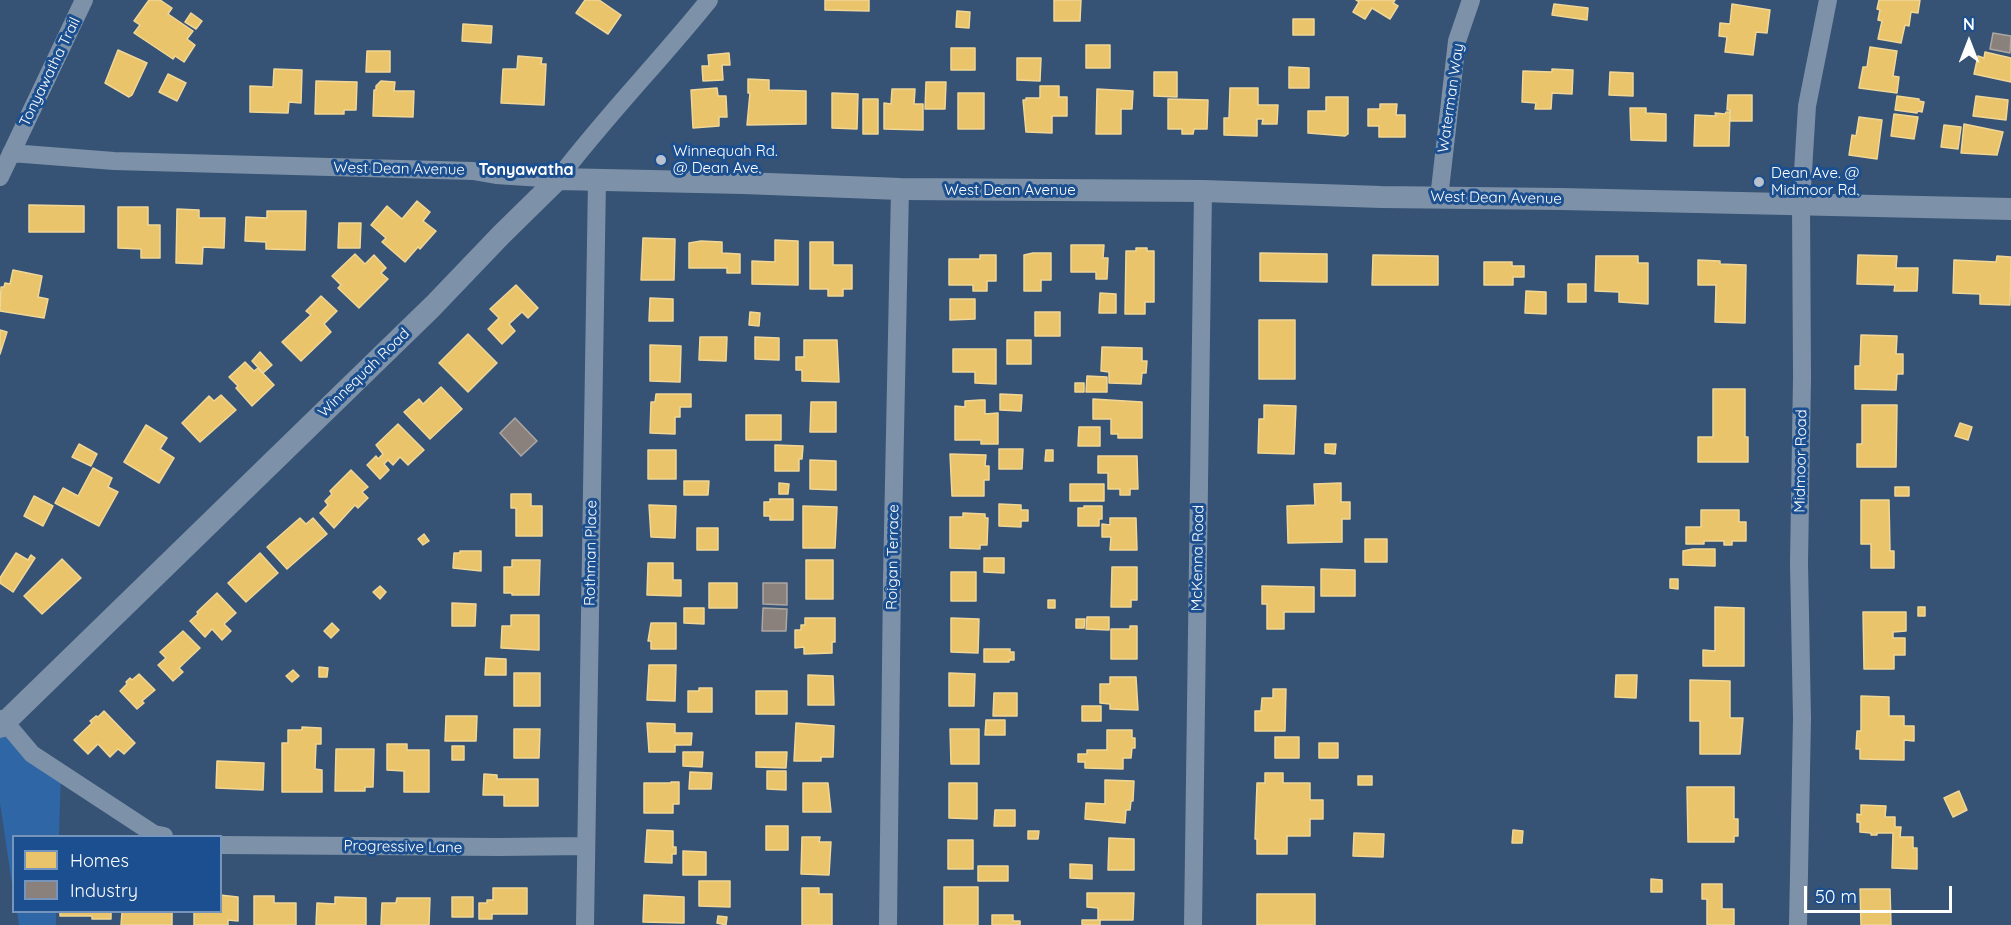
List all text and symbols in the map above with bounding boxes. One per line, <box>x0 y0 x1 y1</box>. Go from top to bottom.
north arrow <box>1939 12 1999 72</box>
text: N <box>1963 14 1975 34</box>
street label: Tonyawatha Trail <box>16 15 84 129</box>
street label: Waterman Way <box>1434 42 1468 154</box>
place label: Winnequah Rd. @ Dean Ave. <box>673 142 778 177</box>
marker: Winnequah Rd. @ Dean Ave. <box>654 153 668 167</box>
street label: West Dean Avenue <box>333 159 465 179</box>
district label: Tonyawatha <box>478 160 574 180</box>
place label: Dean Ave. @ Midmoor Rd. <box>1771 164 1859 199</box>
marker: Dean Ave. @ Midmoor Rd. <box>1752 175 1766 189</box>
street label: West Dean Avenue <box>944 181 1076 199</box>
street label: West Dean Avenue <box>1430 188 1562 208</box>
street label: Winnequah Road <box>315 325 413 421</box>
street label: Midmoor Road <box>1791 409 1811 513</box>
street label: Rothman Place <box>581 500 601 606</box>
street label: Roigan Terrace <box>883 504 903 610</box>
street label: McKenna Road <box>1188 505 1208 611</box>
legend <box>12 835 222 913</box>
street label: Progressive Lane <box>344 837 462 857</box>
text: Homes <box>70 849 129 872</box>
scale bar <box>1807 874 1956 912</box>
text: Industry <box>70 879 138 902</box>
text: 50 m <box>1815 885 1857 908</box>

